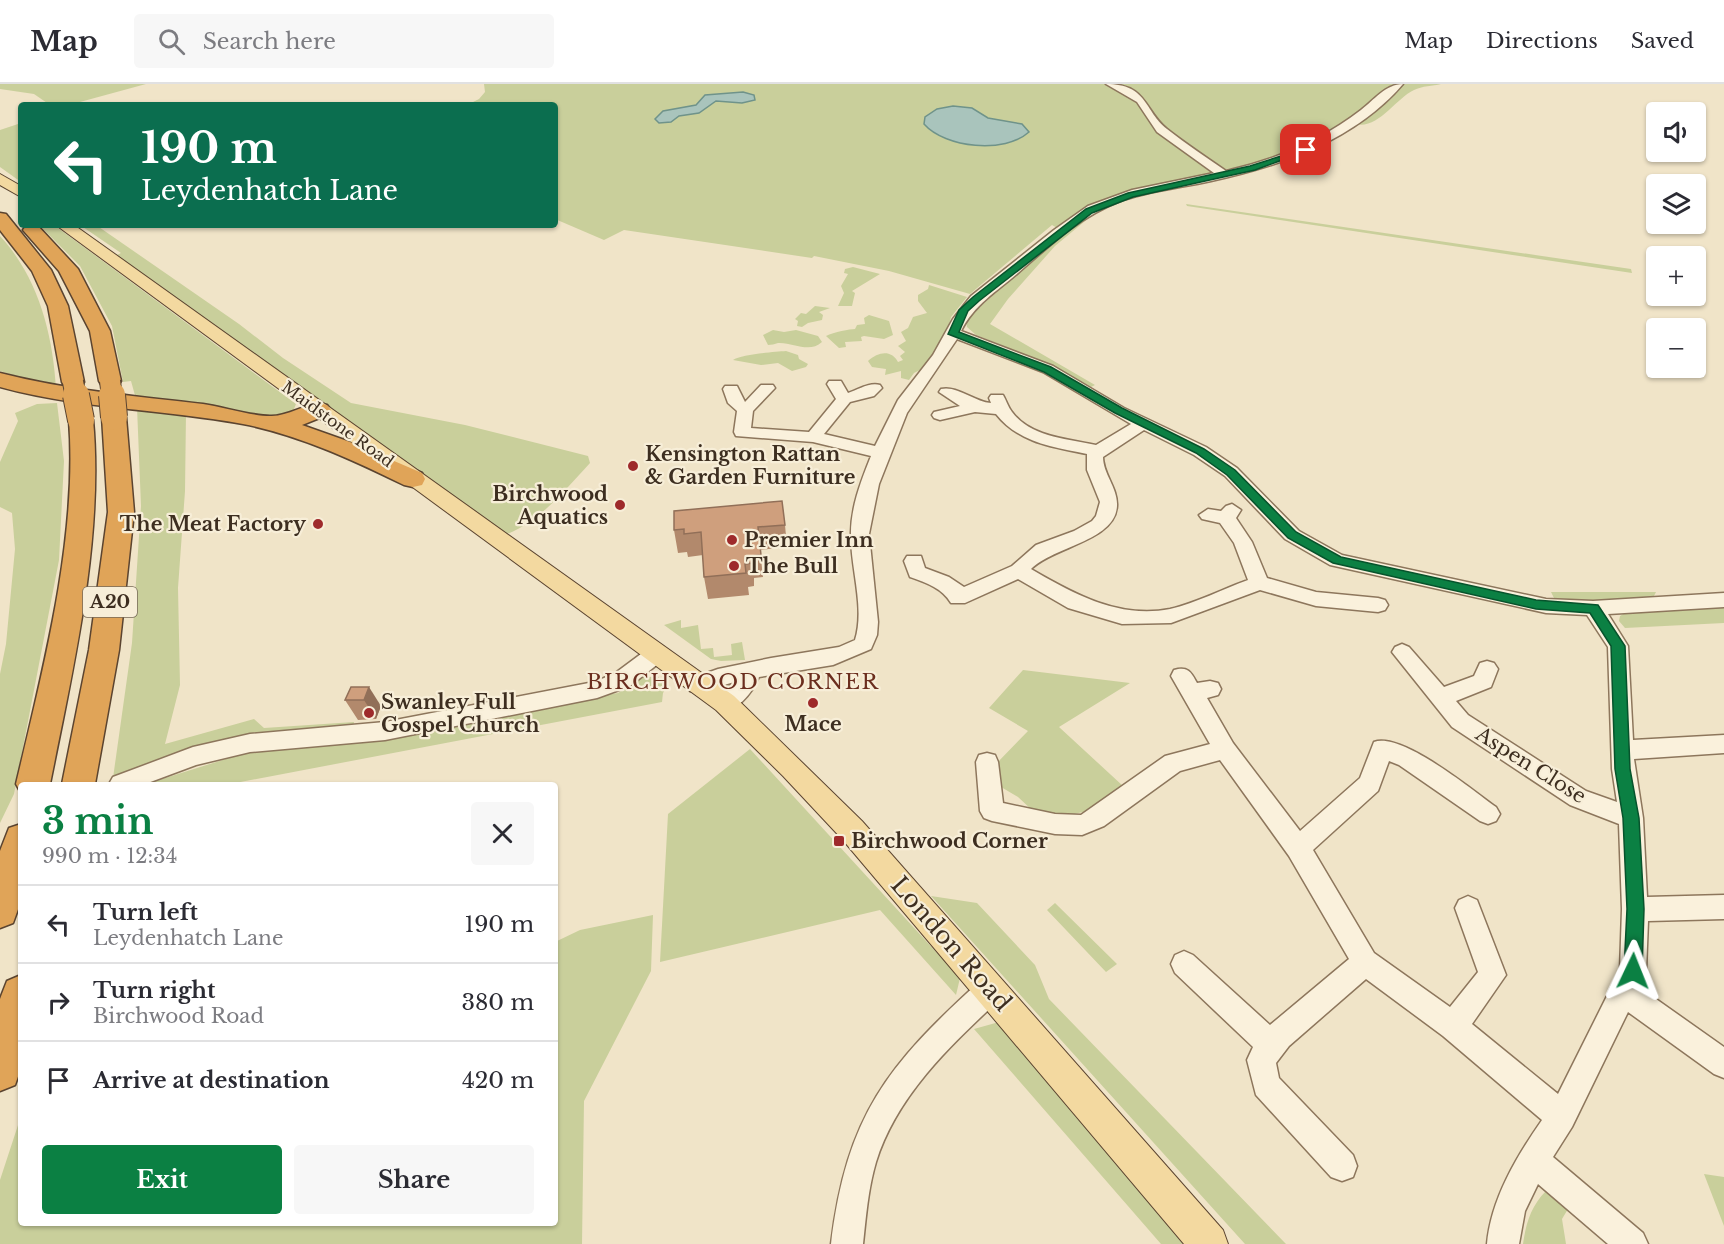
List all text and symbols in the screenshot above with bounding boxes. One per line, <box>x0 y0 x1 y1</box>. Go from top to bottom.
search box <box>134 14 554 68</box>
text: Map <box>30 24 98 59</box>
icon: search <box>155 25 188 58</box>
text: Search here <box>203 28 336 55</box>
text: Map <box>1404 28 1453 54</box>
text: Directions <box>1486 28 1598 54</box>
text: Saved <box>1631 28 1694 54</box>
map controls <box>1646 102 1706 378</box>
button: sound <box>1646 102 1706 162</box>
text: 190 m <box>141 122 277 174</box>
pin <box>1280 124 1331 175</box>
icon: left <box>42 126 120 204</box>
icon: arrive <box>1289 133 1322 166</box>
text: Leydenhatch Lane <box>141 174 398 207</box>
button: layers <box>1646 174 1706 234</box>
button: + <box>1646 246 1706 306</box>
button: − <box>1646 318 1706 378</box>
street label: Maidstone Road <box>278 377 398 471</box>
place label: Kensington Rattan & Garden Furniture <box>645 442 855 489</box>
marker: Kensington Rattan & Garden Furniture <box>626 459 640 473</box>
place label: Birchwood Aquatics <box>492 482 608 529</box>
marker: Birchwood Aquatics <box>613 498 627 512</box>
place label: The Meat Factory <box>120 512 307 536</box>
marker: The Meat Factory <box>311 517 325 531</box>
place label: Premier Inn <box>744 528 874 552</box>
marker: Premier Inn <box>725 533 739 547</box>
place label: The Bull <box>746 554 838 578</box>
marker: The Bull <box>727 559 741 573</box>
road number: A20 <box>83 587 137 617</box>
district label: BIRCHWOOD CORNER <box>586 669 880 695</box>
place label: Swanley Full Gospel Church <box>381 690 540 737</box>
marker: Mace <box>806 696 820 710</box>
marker: Swanley Full Gospel Church <box>362 706 376 720</box>
place label: Mace <box>784 712 842 736</box>
street label: Aspen Close <box>1471 721 1590 808</box>
text: 3 min <box>42 799 154 844</box>
button: close <box>471 802 534 865</box>
place label: Birchwood Corner <box>851 829 1048 853</box>
marker: Birchwood Corner <box>832 834 846 848</box>
text: 990 m · 12:34 <box>42 844 177 868</box>
street label: London Road <box>885 870 1018 1017</box>
text: Turn left <box>93 899 198 926</box>
icon: left <box>42 908 75 941</box>
text: 190 m <box>464 911 534 938</box>
text: Leydenhatch Lane <box>93 926 283 950</box>
position arrow <box>1601 939 1665 1003</box>
text: Turn right <box>93 977 215 1004</box>
icon: right <box>42 986 75 1019</box>
text: 380 m <box>461 989 534 1016</box>
text: Birchwood Road <box>93 1004 264 1028</box>
icon: arrive <box>42 1064 75 1097</box>
text: Arrive at destination <box>93 1067 330 1094</box>
text: 420 m <box>462 1067 534 1094</box>
button: Exit <box>42 1145 282 1214</box>
button: Share <box>294 1145 534 1214</box>

